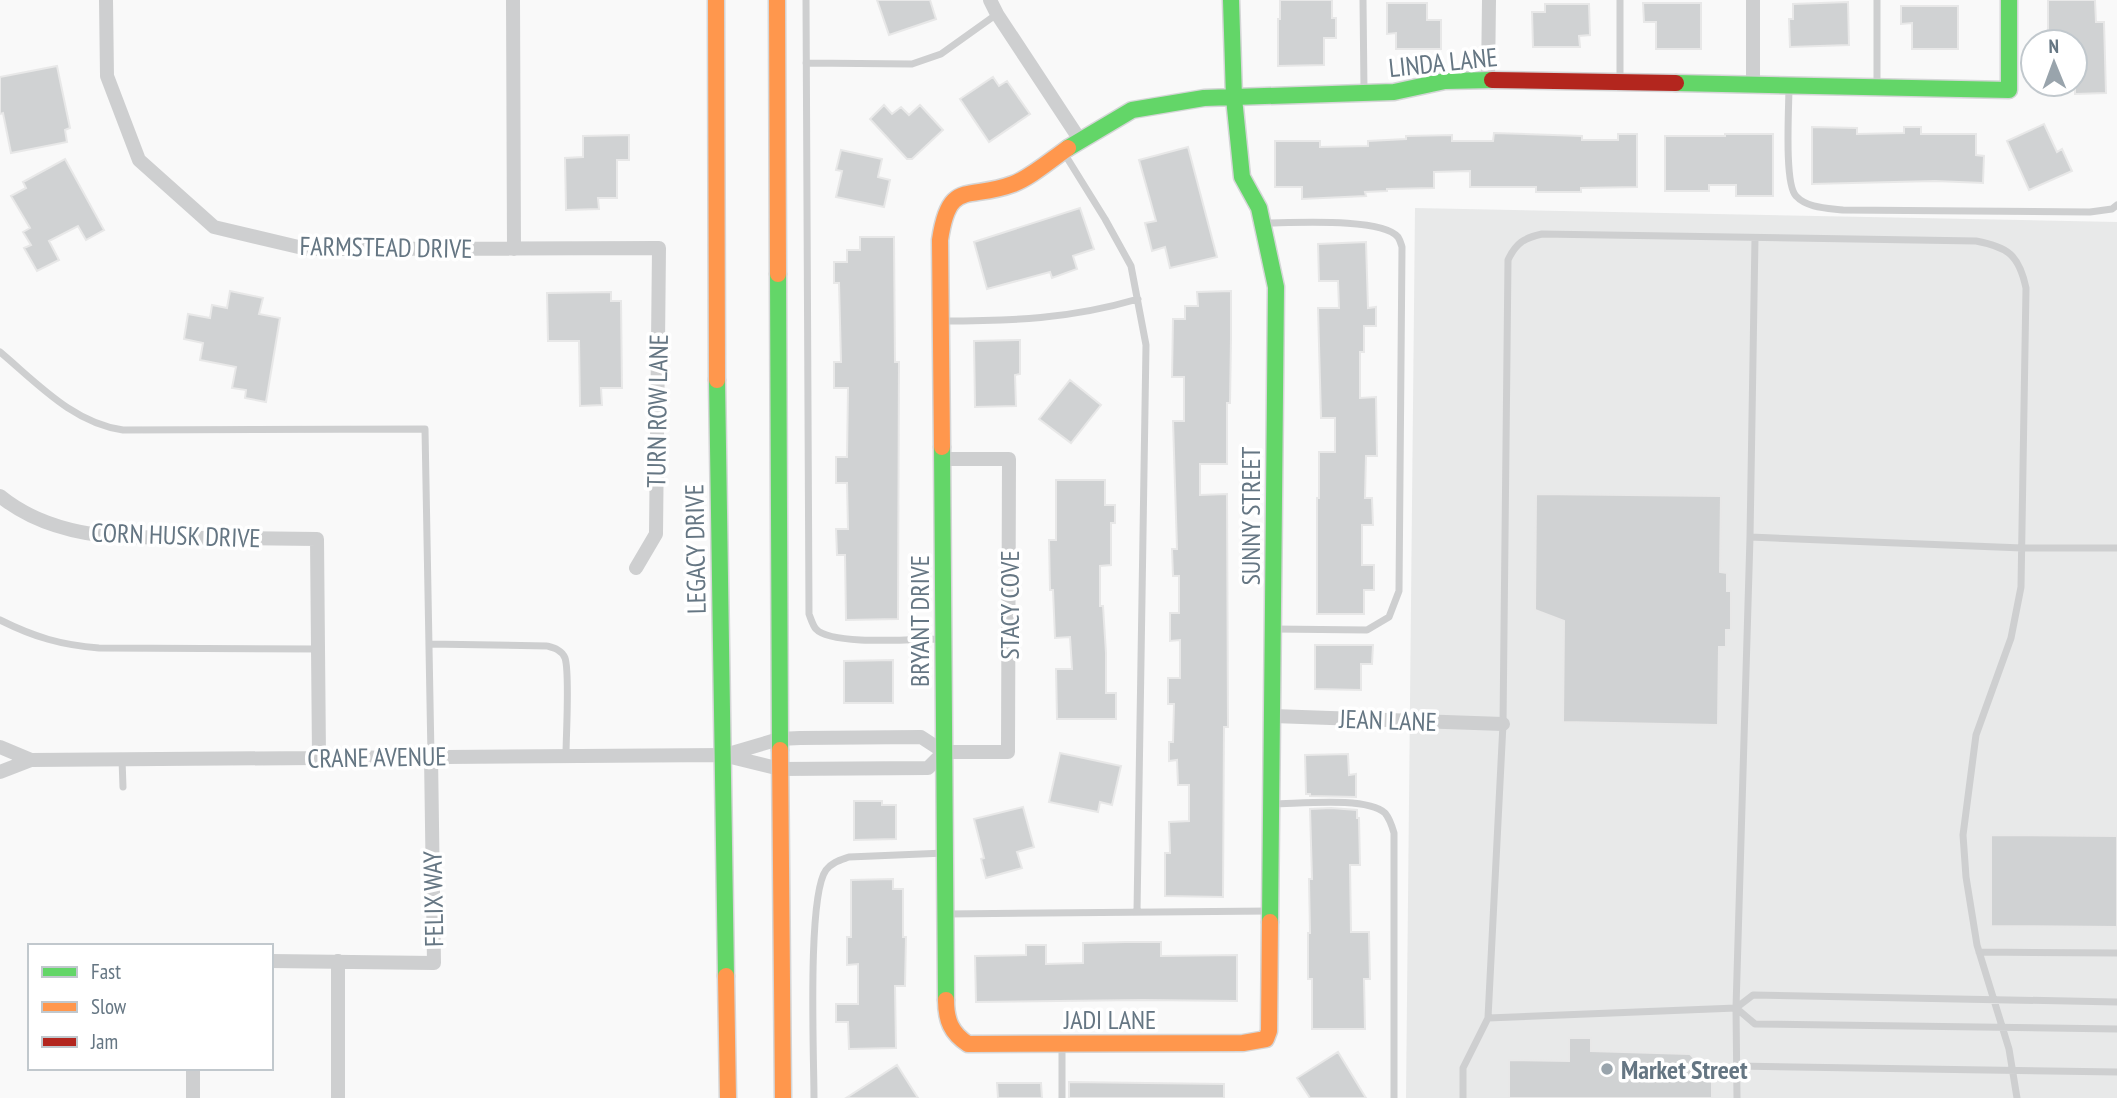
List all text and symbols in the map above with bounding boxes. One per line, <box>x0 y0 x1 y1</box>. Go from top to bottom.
north arrow <box>2019 28 2089 98</box>
text: N <box>2048 34 2059 58</box>
street label: LINDA LANE <box>1387 40 1499 84</box>
street label: FARMSTEAD DRIVE <box>299 229 473 265</box>
street label: TURN ROW LANE <box>639 334 675 488</box>
street label: SUNNY STREET <box>1234 446 1267 585</box>
street label: LEGACY DRIVE <box>677 484 713 614</box>
street label: CORN HUSK DRIVE <box>91 516 261 554</box>
street label: STACY COVE <box>993 550 1026 660</box>
street label: BRYANT DRIVE <box>903 555 936 687</box>
street label: JEAN LANE <box>1338 702 1437 738</box>
street label: CRANE AVENUE <box>307 739 447 775</box>
street label: FELIX WAY <box>416 851 450 947</box>
legend <box>28 944 273 1070</box>
text: Fast <box>91 958 121 985</box>
text: Slow <box>91 993 127 1020</box>
street label: JADI LANE <box>1063 1003 1156 1036</box>
text: Jam <box>90 1028 118 1055</box>
place label: Market Street <box>1621 1053 1748 1086</box>
marker: Market Street <box>1599 1061 1615 1077</box>

